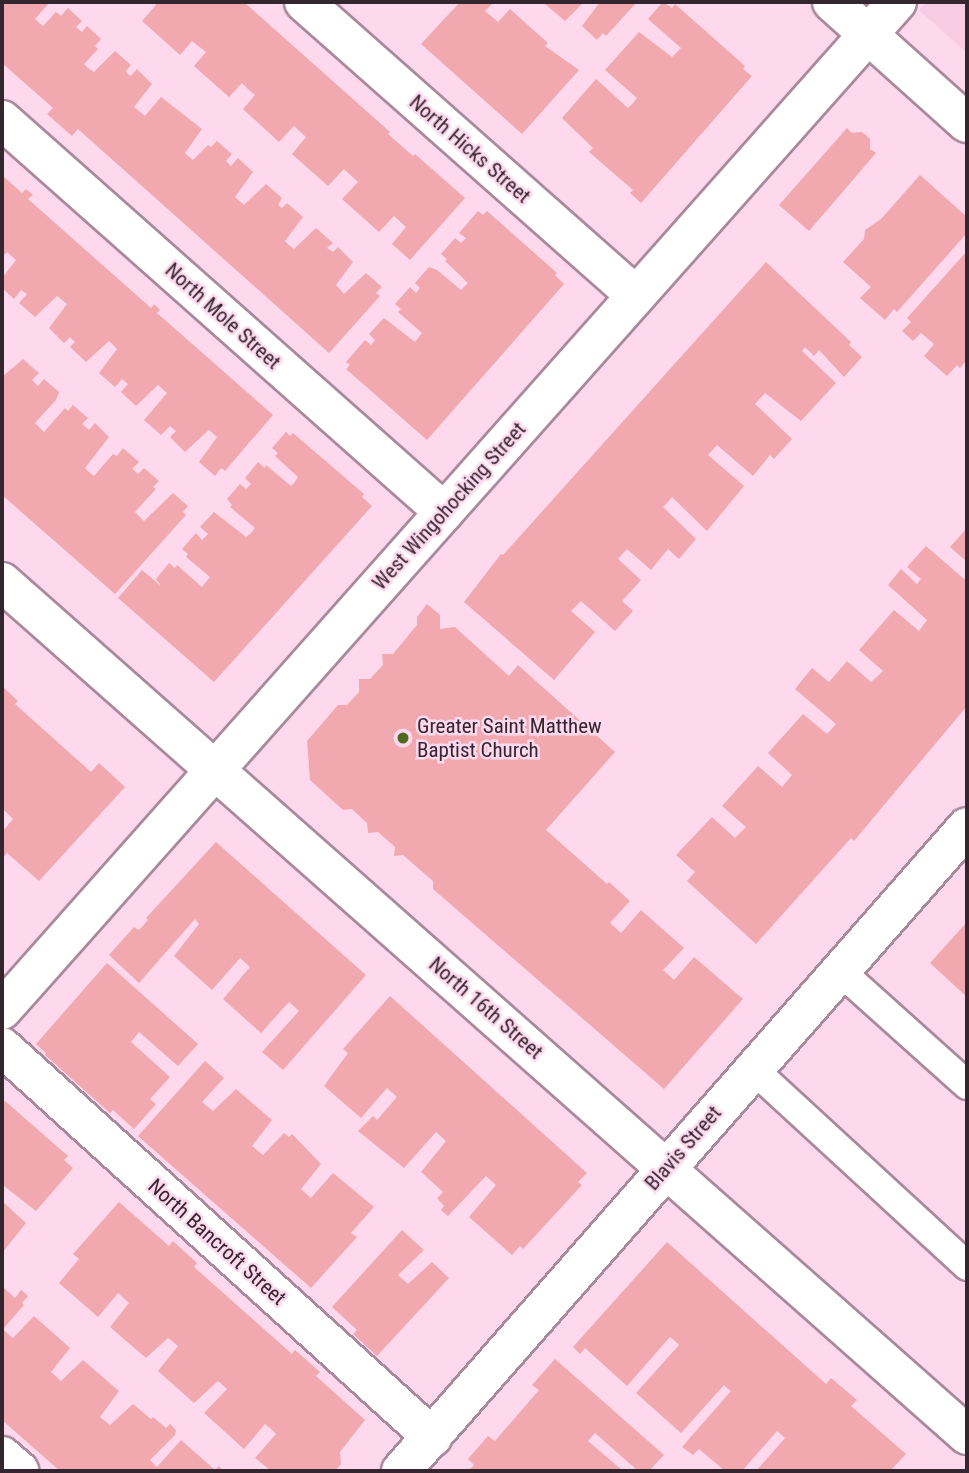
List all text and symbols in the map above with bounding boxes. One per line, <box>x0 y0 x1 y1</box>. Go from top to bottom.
street label: North Hicks Street <box>404 90 536 208</box>
street label: North Mole Street <box>160 258 286 374</box>
street label: West Wingohocking Street <box>367 417 531 595</box>
place label: Greater Saint Matthew Baptist Church <box>417 713 602 763</box>
marker: Greater Saint Matthew Baptist Church <box>395 730 411 746</box>
street label: North 16th Street <box>424 952 548 1064</box>
street label: Blavis Street <box>640 1101 726 1195</box>
street label: North Bancroft Street <box>143 1174 291 1310</box>

